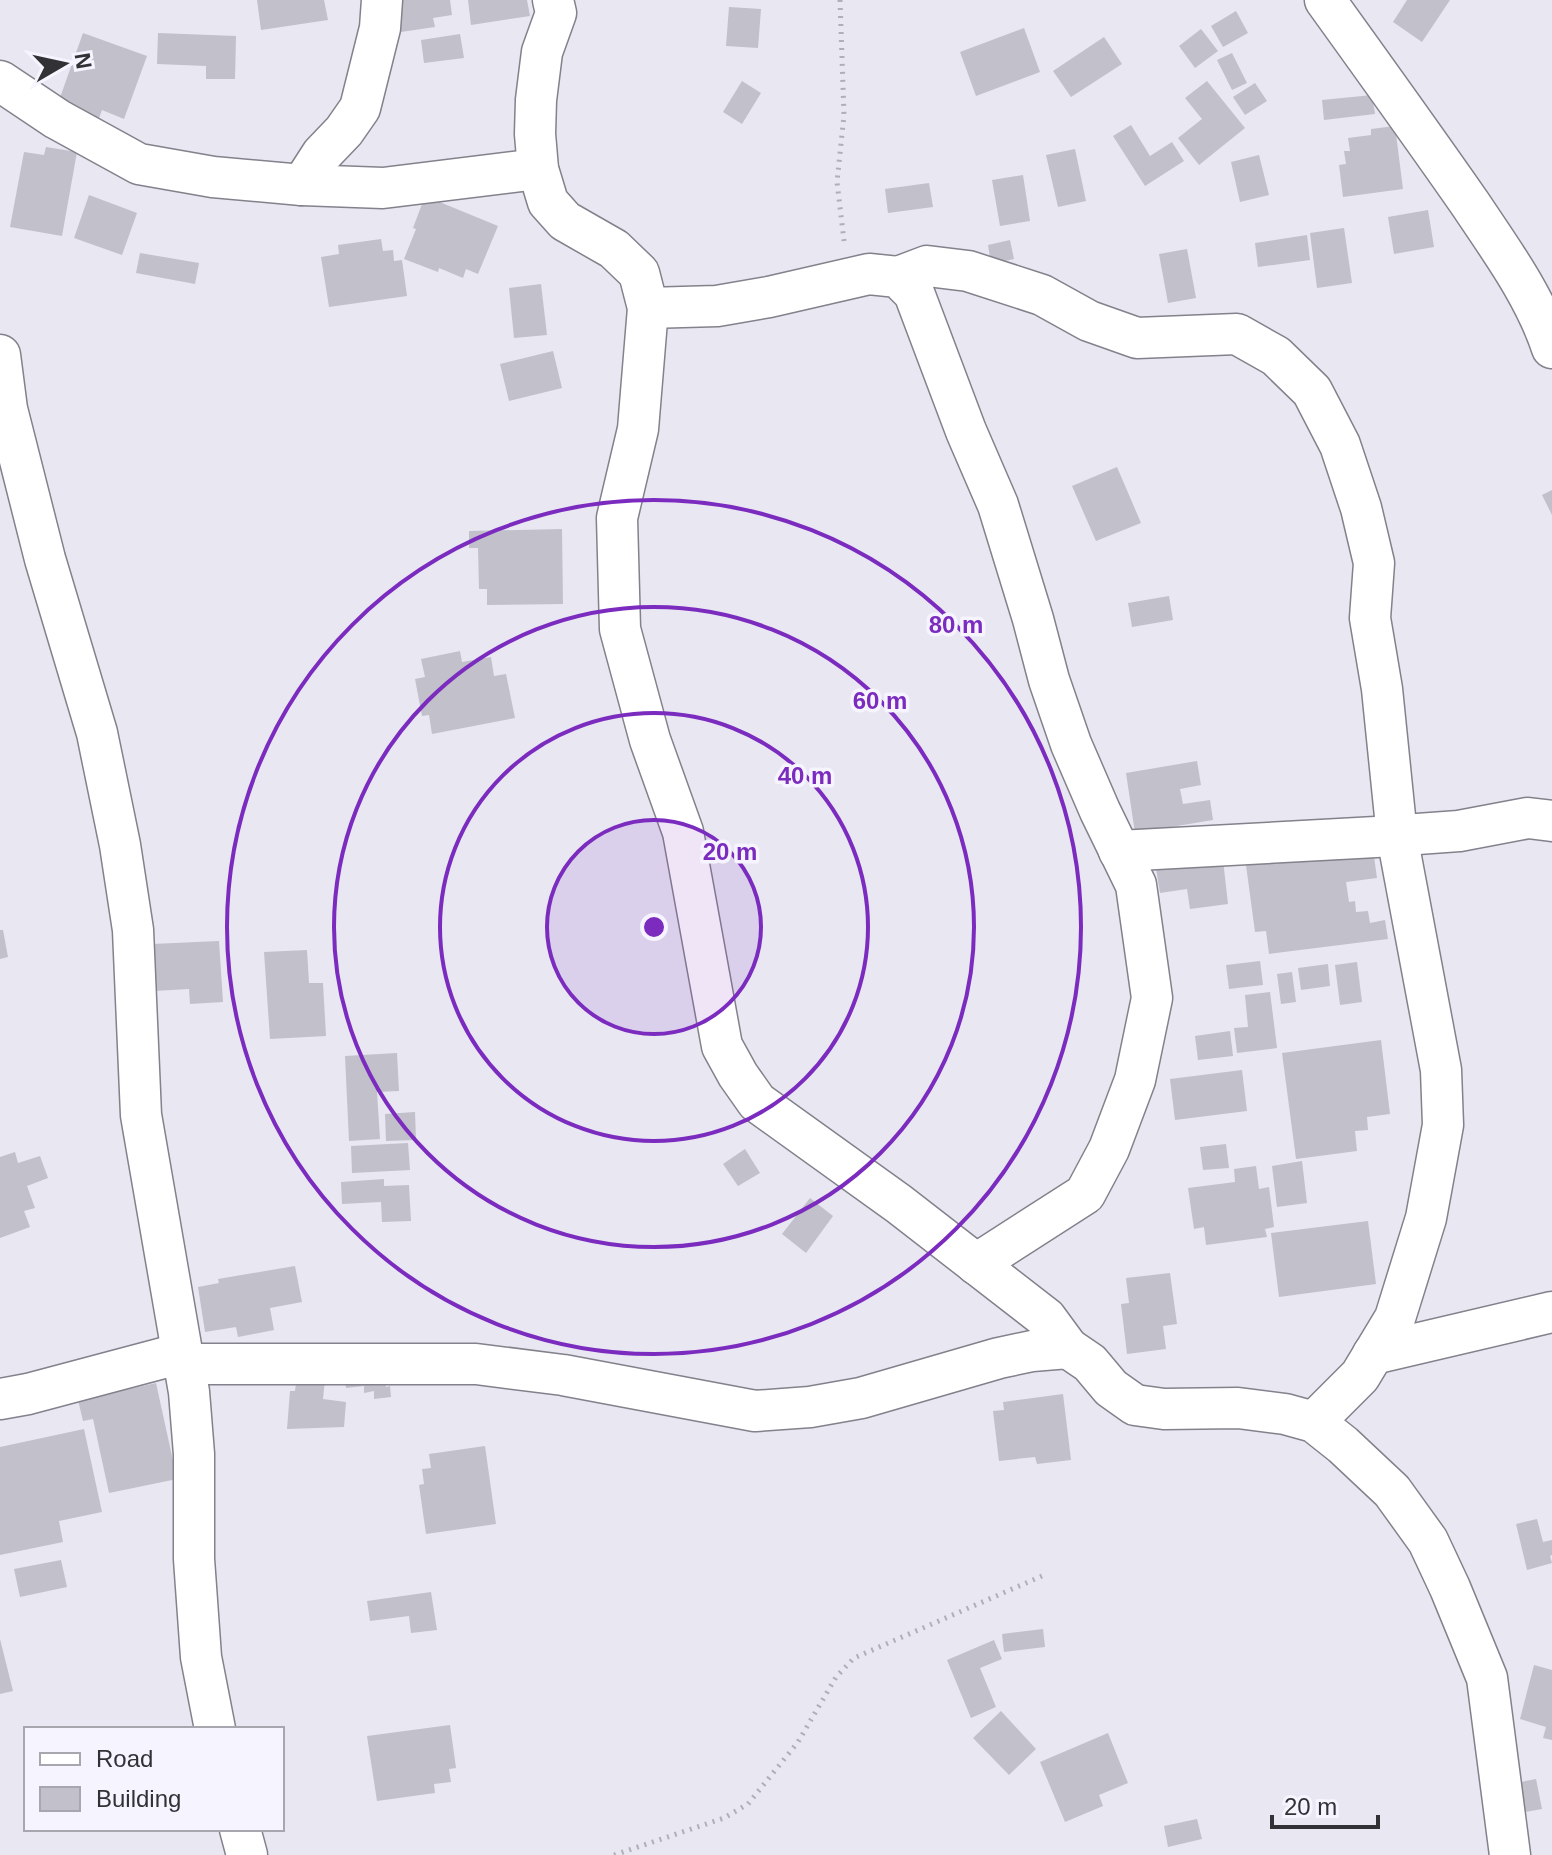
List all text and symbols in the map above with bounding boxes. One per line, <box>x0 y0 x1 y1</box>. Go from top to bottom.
north arrow <box>24 24 104 104</box>
text: N <box>70 51 97 71</box>
text: 80 m <box>929 611 983 638</box>
text: 60 m <box>853 687 907 714</box>
text: 40 m <box>778 762 832 789</box>
text: 20 m <box>703 838 757 865</box>
centre of rings <box>640 913 668 941</box>
legend <box>24 1727 284 1831</box>
text: Road <box>96 1745 153 1772</box>
scale bar <box>1272 1779 1378 1829</box>
text: Building <box>96 1785 181 1812</box>
text: 20 m <box>1284 1793 1337 1820</box>

